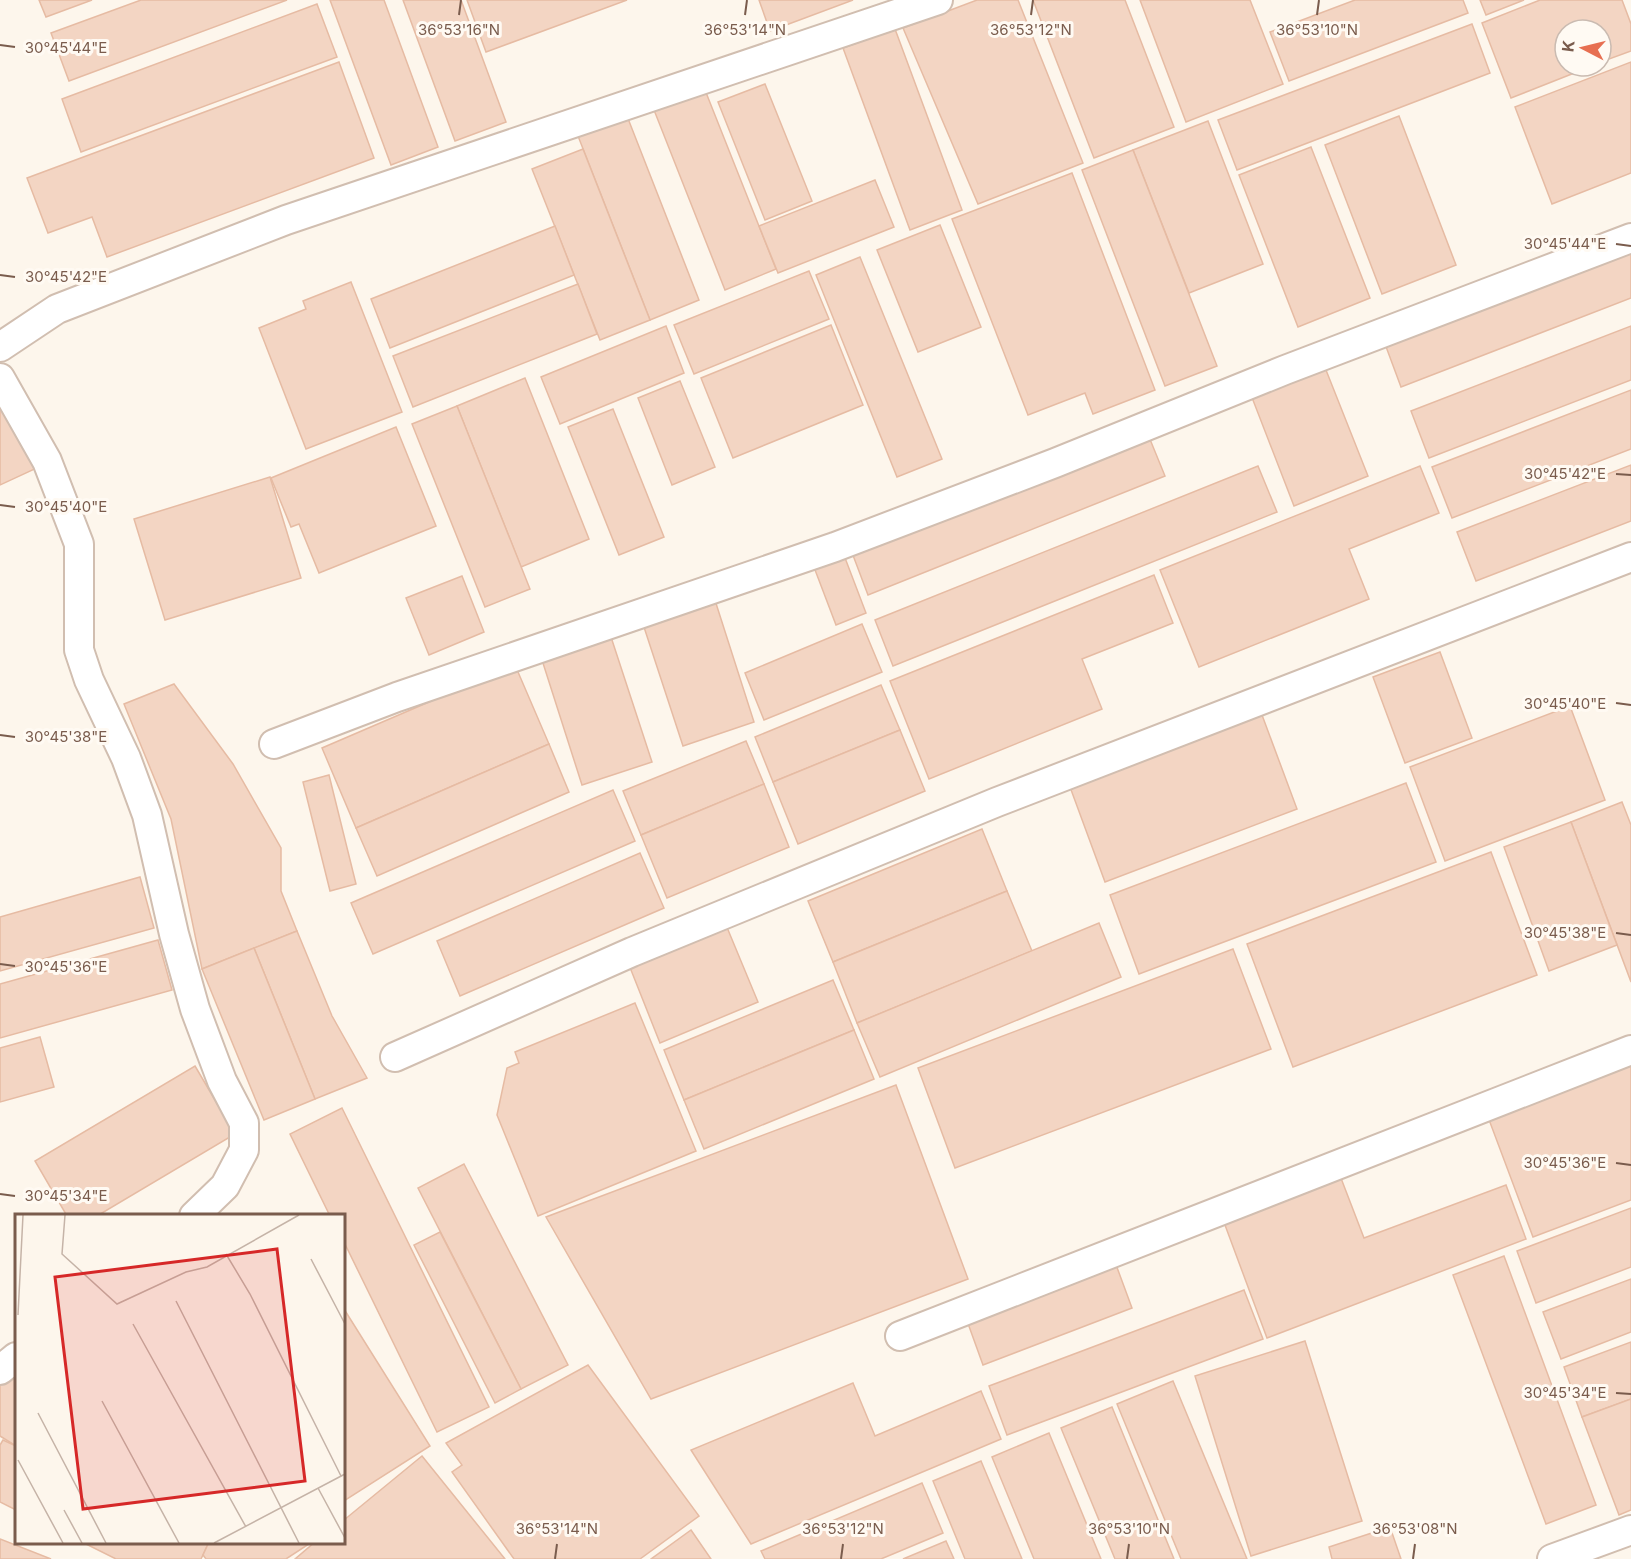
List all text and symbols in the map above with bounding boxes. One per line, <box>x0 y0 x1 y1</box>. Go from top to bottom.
north arrow <box>1553 18 1613 78</box>
text: 36°53'16"N <box>418 20 500 39</box>
text: 36°53'14"N <box>704 20 786 39</box>
text: 36°53'12"N <box>990 20 1072 39</box>
text: 36°53'10"N <box>1276 20 1358 39</box>
text: 30°45'44"E <box>25 38 107 57</box>
text: K <box>1557 39 1579 53</box>
text: 30°45'44"E <box>1524 234 1606 253</box>
text: 30°45'42"E <box>25 267 107 286</box>
text: 30°45'42"E <box>1524 464 1606 483</box>
text: 30°45'40"E <box>25 497 107 516</box>
text: 30°45'40"E <box>1524 694 1606 713</box>
text: 30°45'38"E <box>25 727 107 746</box>
text: 30°45'38"E <box>1524 923 1606 942</box>
text: 30°45'36"E <box>25 957 107 976</box>
text: 30°45'36"E <box>1524 1153 1606 1172</box>
text: 30°45'34"E <box>24 1186 108 1205</box>
inset map <box>15 1214 345 1544</box>
text: 30°45'34"E <box>1523 1383 1607 1402</box>
text: 36°53'14"N <box>516 1519 598 1538</box>
text: 36°53'12"N <box>802 1519 884 1538</box>
text: 36°53'10"N <box>1088 1519 1170 1538</box>
text: 36°53'08"N <box>1372 1519 1458 1538</box>

